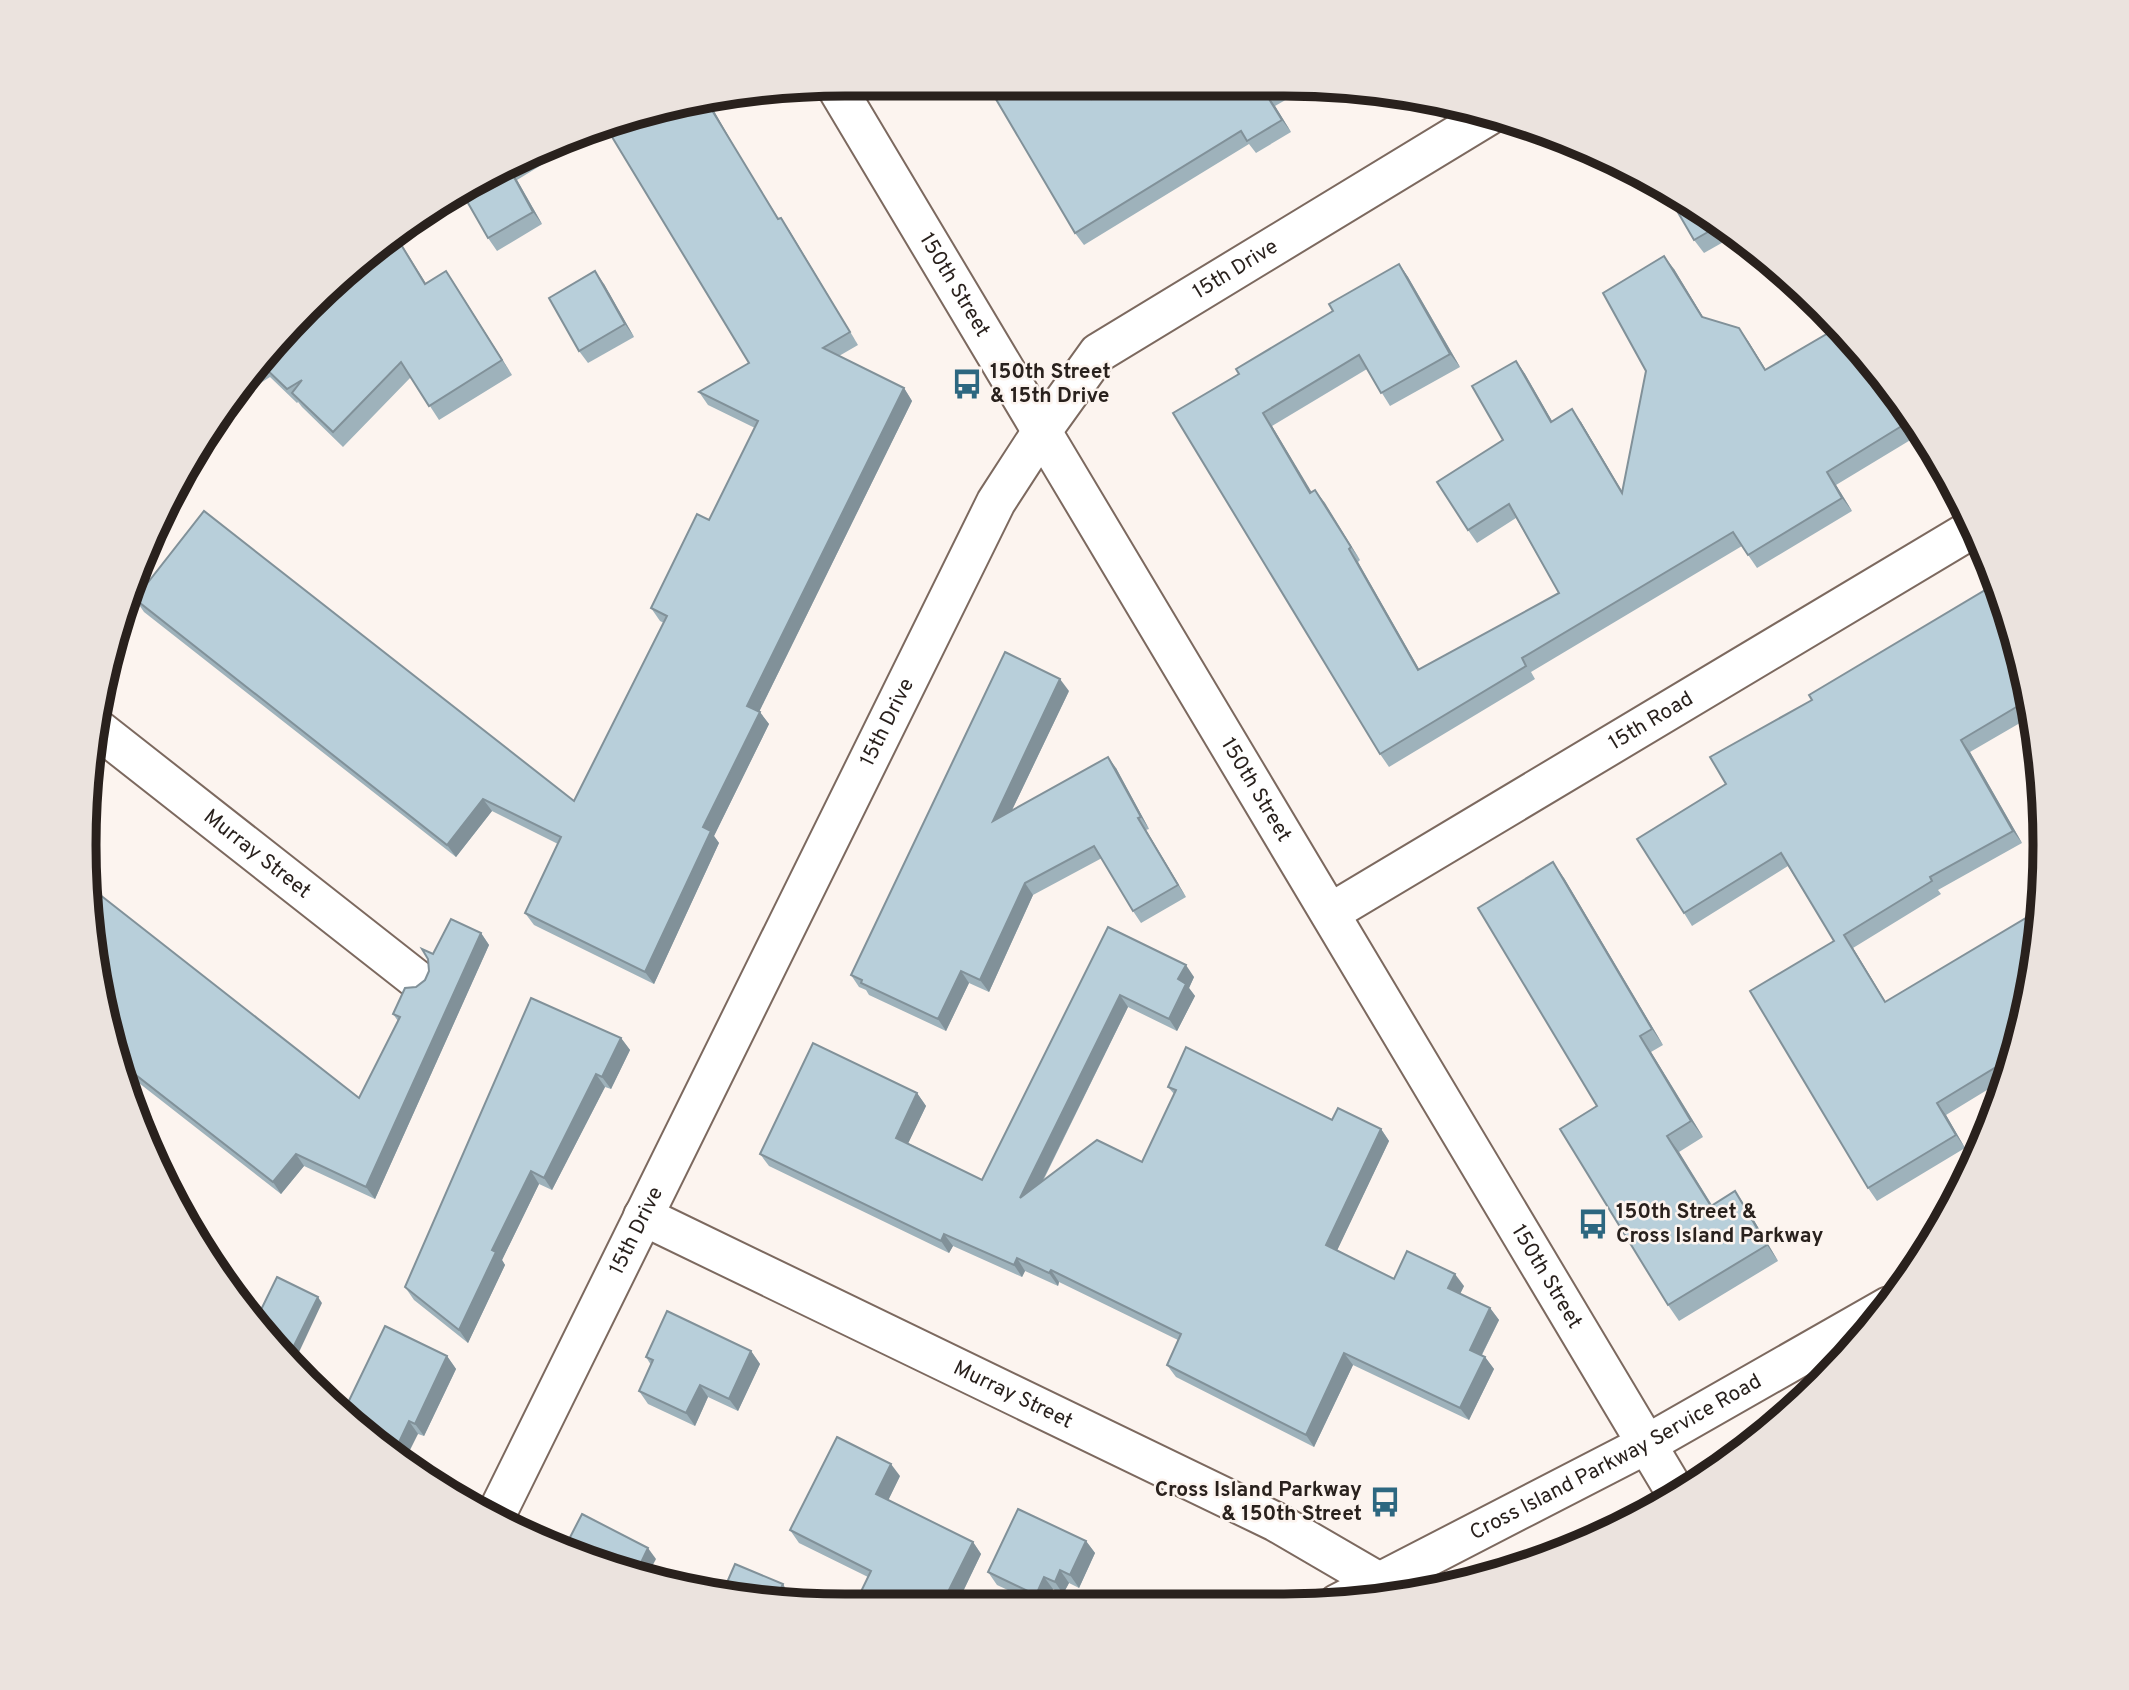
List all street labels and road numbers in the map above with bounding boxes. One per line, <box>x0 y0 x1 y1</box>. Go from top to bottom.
street label: 150th Street <box>913 228 996 342</box>
street label: 15th Drive <box>1188 233 1283 306</box>
street label: 15th Drive <box>854 674 920 771</box>
street label: 15th Road <box>1604 685 1698 757</box>
street label: 150th Street <box>1214 733 1297 847</box>
street label: Murray Street <box>198 804 316 905</box>
street label: 15th Drive <box>603 1182 669 1279</box>
street label: 150th Street <box>1505 1220 1588 1334</box>
street label: Murray Street <box>949 1355 1077 1435</box>
street label: Cross Island Parkway Service Road <box>1465 1368 1766 1547</box>

